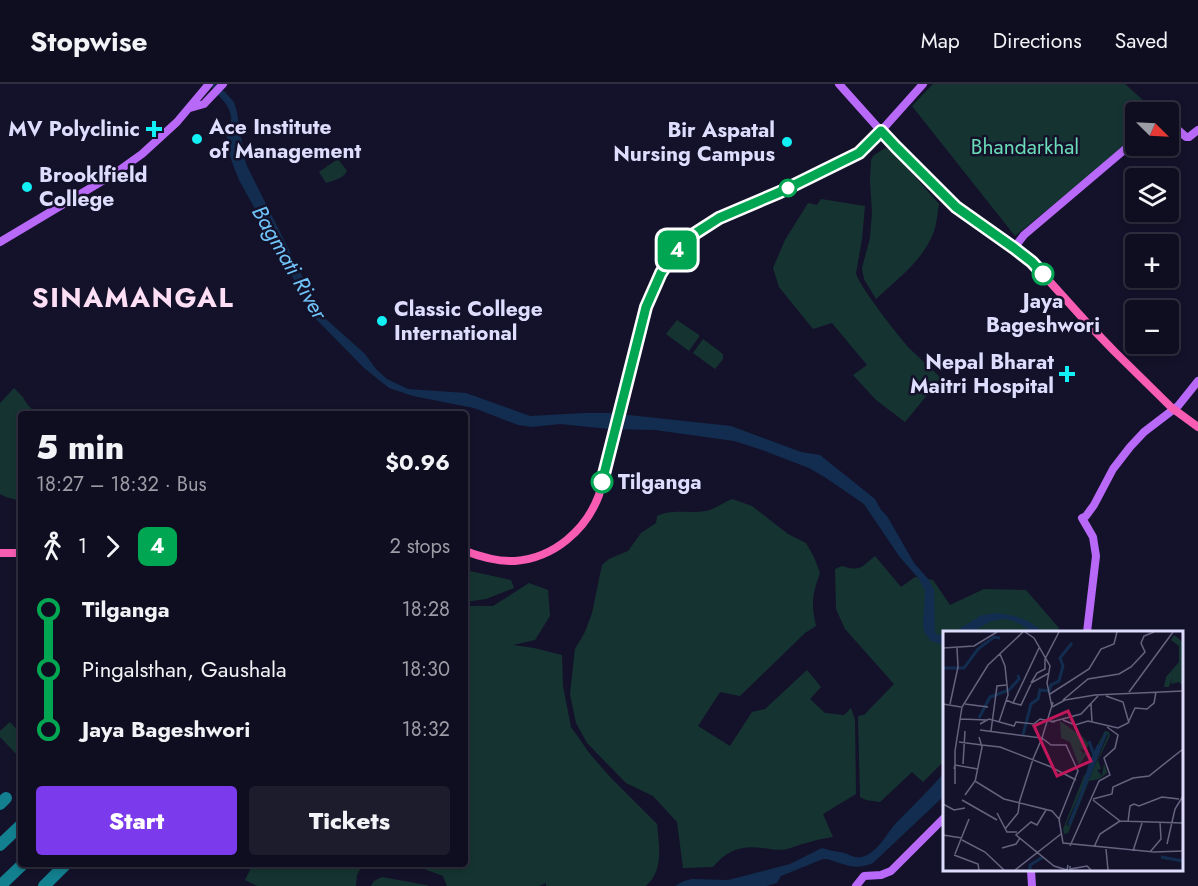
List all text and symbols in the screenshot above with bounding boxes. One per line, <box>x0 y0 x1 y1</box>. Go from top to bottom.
text: Stopwise <box>30 21 148 62</box>
text: Map <box>921 26 960 56</box>
text: Directions <box>993 26 1082 56</box>
text: Saved <box>1115 26 1168 56</box>
north arrow <box>1125 102 1179 156</box>
map controls <box>1125 102 1179 354</box>
place label: Ace Institute of Management <box>208 112 362 166</box>
place label: MV Polyclinic <box>8 114 140 144</box>
place label: Bir Aspatal Nursing Campus <box>613 115 775 169</box>
marker: MV Polyclinic <box>145 120 163 138</box>
marker: Ace Institute of Management <box>190 132 204 146</box>
park label: Bhandarkhal <box>971 132 1079 162</box>
marker: Bir Aspatal Nursing Campus <box>780 135 794 149</box>
place label: Brooklfield College <box>39 160 148 214</box>
button: layers <box>1125 168 1179 222</box>
unlabelled marker <box>779 179 797 197</box>
marker: Brooklfield College <box>20 180 34 194</box>
water label: Bagmati River <box>244 199 337 327</box>
line badge: 4 <box>658 230 696 270</box>
button: + <box>1125 234 1179 288</box>
text: 4 <box>670 235 684 265</box>
marker: Jaya Bageshwori <box>1032 263 1054 285</box>
district label: SINAMANGAL <box>32 278 234 317</box>
place label: Jaya Bageshwori <box>986 286 1100 340</box>
place label: Classic College International <box>394 294 543 348</box>
button: − <box>1125 300 1179 354</box>
marker: Classic College International <box>375 314 389 328</box>
place label: Nepal Bharat Maitri Hospital <box>910 347 1054 401</box>
marker: Nepal Bharat Maitri Hospital <box>1058 365 1076 383</box>
text: 5 min <box>36 424 124 471</box>
text: $0.96 <box>385 446 450 478</box>
place label: Tilganga <box>618 467 702 497</box>
text: 18:27 – 18:32 · Bus <box>36 470 207 499</box>
marker: Tilganga <box>591 471 613 493</box>
icon: walk <box>36 530 69 563</box>
icon: forward <box>96 530 129 563</box>
text: 4 <box>150 531 165 561</box>
text: 1 <box>78 532 87 561</box>
text: 2 stops <box>389 532 450 561</box>
text: Tilganga <box>82 593 170 625</box>
text: 18:28 <box>402 595 450 624</box>
inset map <box>943 631 1183 871</box>
text: Pingalsthan, Gaushala <box>82 653 287 685</box>
text: 18:30 <box>401 655 450 684</box>
text: Jaya Bageshwori <box>82 713 250 745</box>
text: 18:32 <box>402 715 450 744</box>
button: Start <box>36 786 237 855</box>
button: Tickets <box>249 786 450 855</box>

